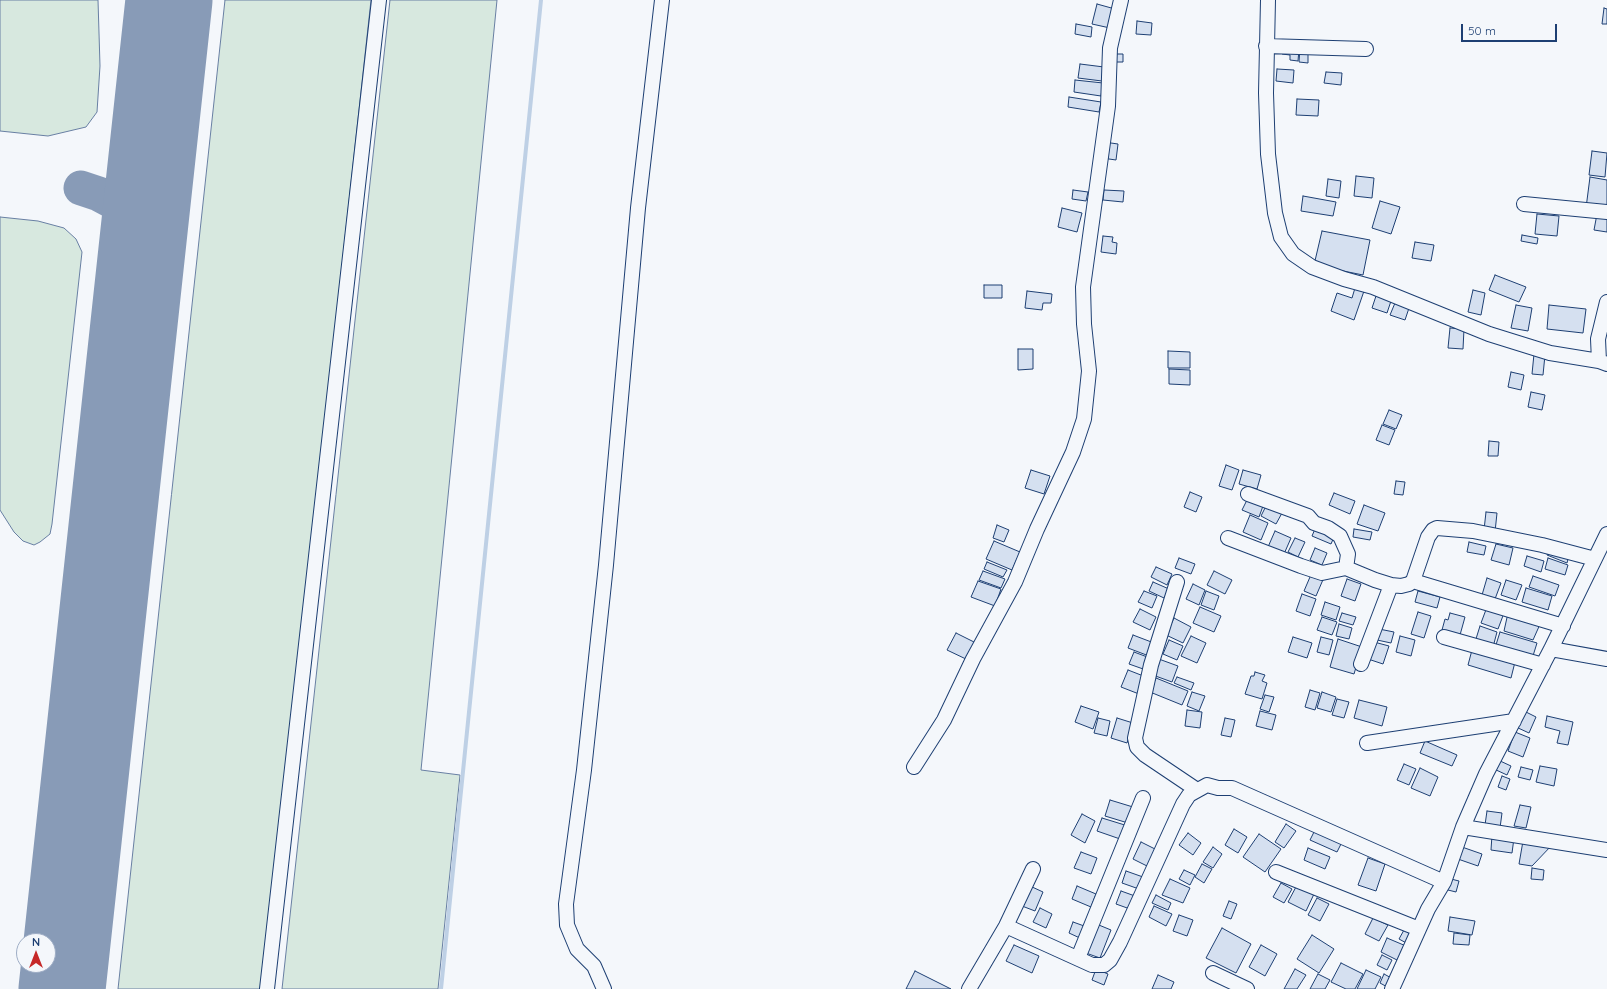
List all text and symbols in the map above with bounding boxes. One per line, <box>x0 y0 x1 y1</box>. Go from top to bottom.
scale bar <box>1463 16 1559 42</box>
text: 50 m <box>1468 23 1496 38</box>
north arrow <box>16 933 56 973</box>
text: N <box>32 935 40 949</box>

